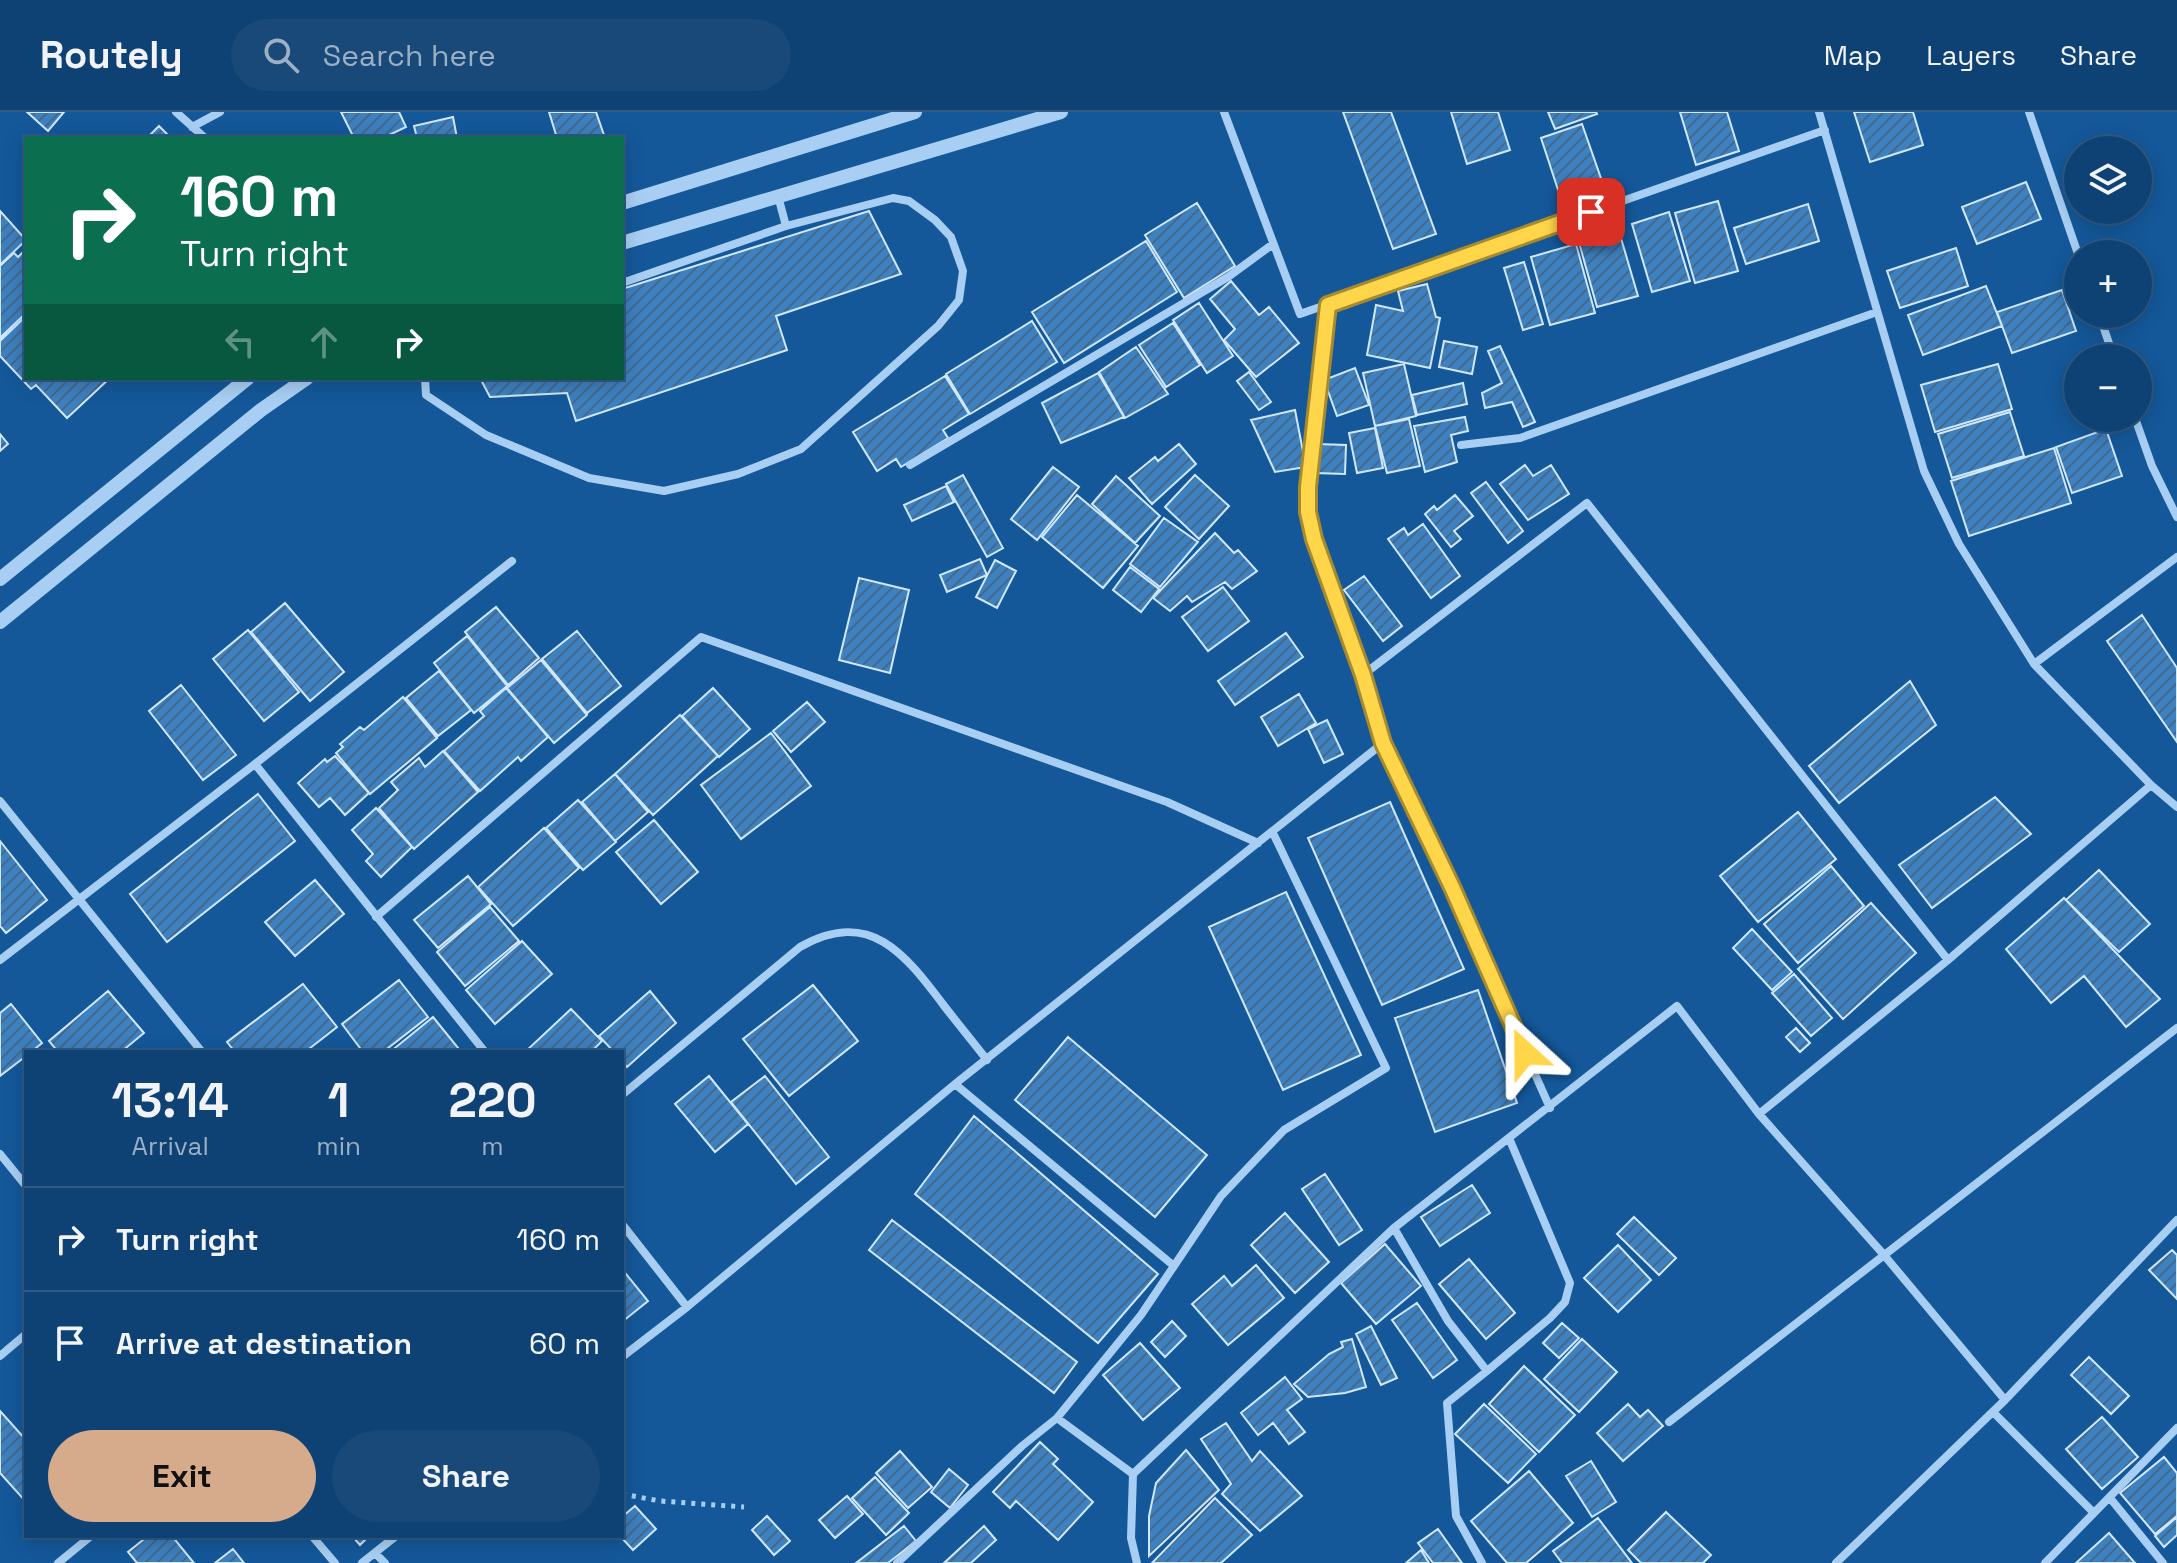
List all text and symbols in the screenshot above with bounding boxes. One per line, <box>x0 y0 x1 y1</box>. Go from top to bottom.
search box <box>231 19 791 91</box>
text: Routely <box>40 31 183 79</box>
icon: search <box>259 33 303 77</box>
text: Search here <box>323 36 496 75</box>
text: Map <box>1824 37 1882 73</box>
text: Layers <box>1926 37 2016 73</box>
text: Share <box>2060 37 2137 73</box>
map controls <box>2064 136 2152 432</box>
button: layers <box>2064 136 2152 224</box>
text: 160 m <box>180 161 338 232</box>
icon: right <box>48 168 152 272</box>
pin <box>1557 178 1625 246</box>
icon: arrive <box>1569 190 1613 234</box>
text: Turn right <box>180 231 349 277</box>
button: + <box>2064 240 2152 328</box>
icon: left <box>218 320 262 364</box>
icon: ahead <box>302 320 346 364</box>
icon: right <box>386 320 430 364</box>
button: − <box>2064 344 2152 432</box>
position arrow <box>1483 1011 1567 1095</box>
text: 13:14 <box>111 1070 229 1131</box>
text: 1 <box>328 1070 349 1131</box>
text: 220 <box>448 1070 537 1131</box>
text: Arrival <box>132 1129 209 1163</box>
text: min <box>316 1129 361 1163</box>
text: m <box>481 1129 504 1163</box>
icon: right <box>48 1217 92 1261</box>
text: Turn right <box>116 1220 259 1259</box>
text: 160 m <box>516 1220 600 1259</box>
icon: arrive <box>48 1321 92 1365</box>
text: Arrive at destination <box>116 1324 412 1363</box>
text: 60 m <box>529 1324 600 1363</box>
button: Exit <box>48 1430 316 1522</box>
button: Share <box>332 1430 600 1522</box>

